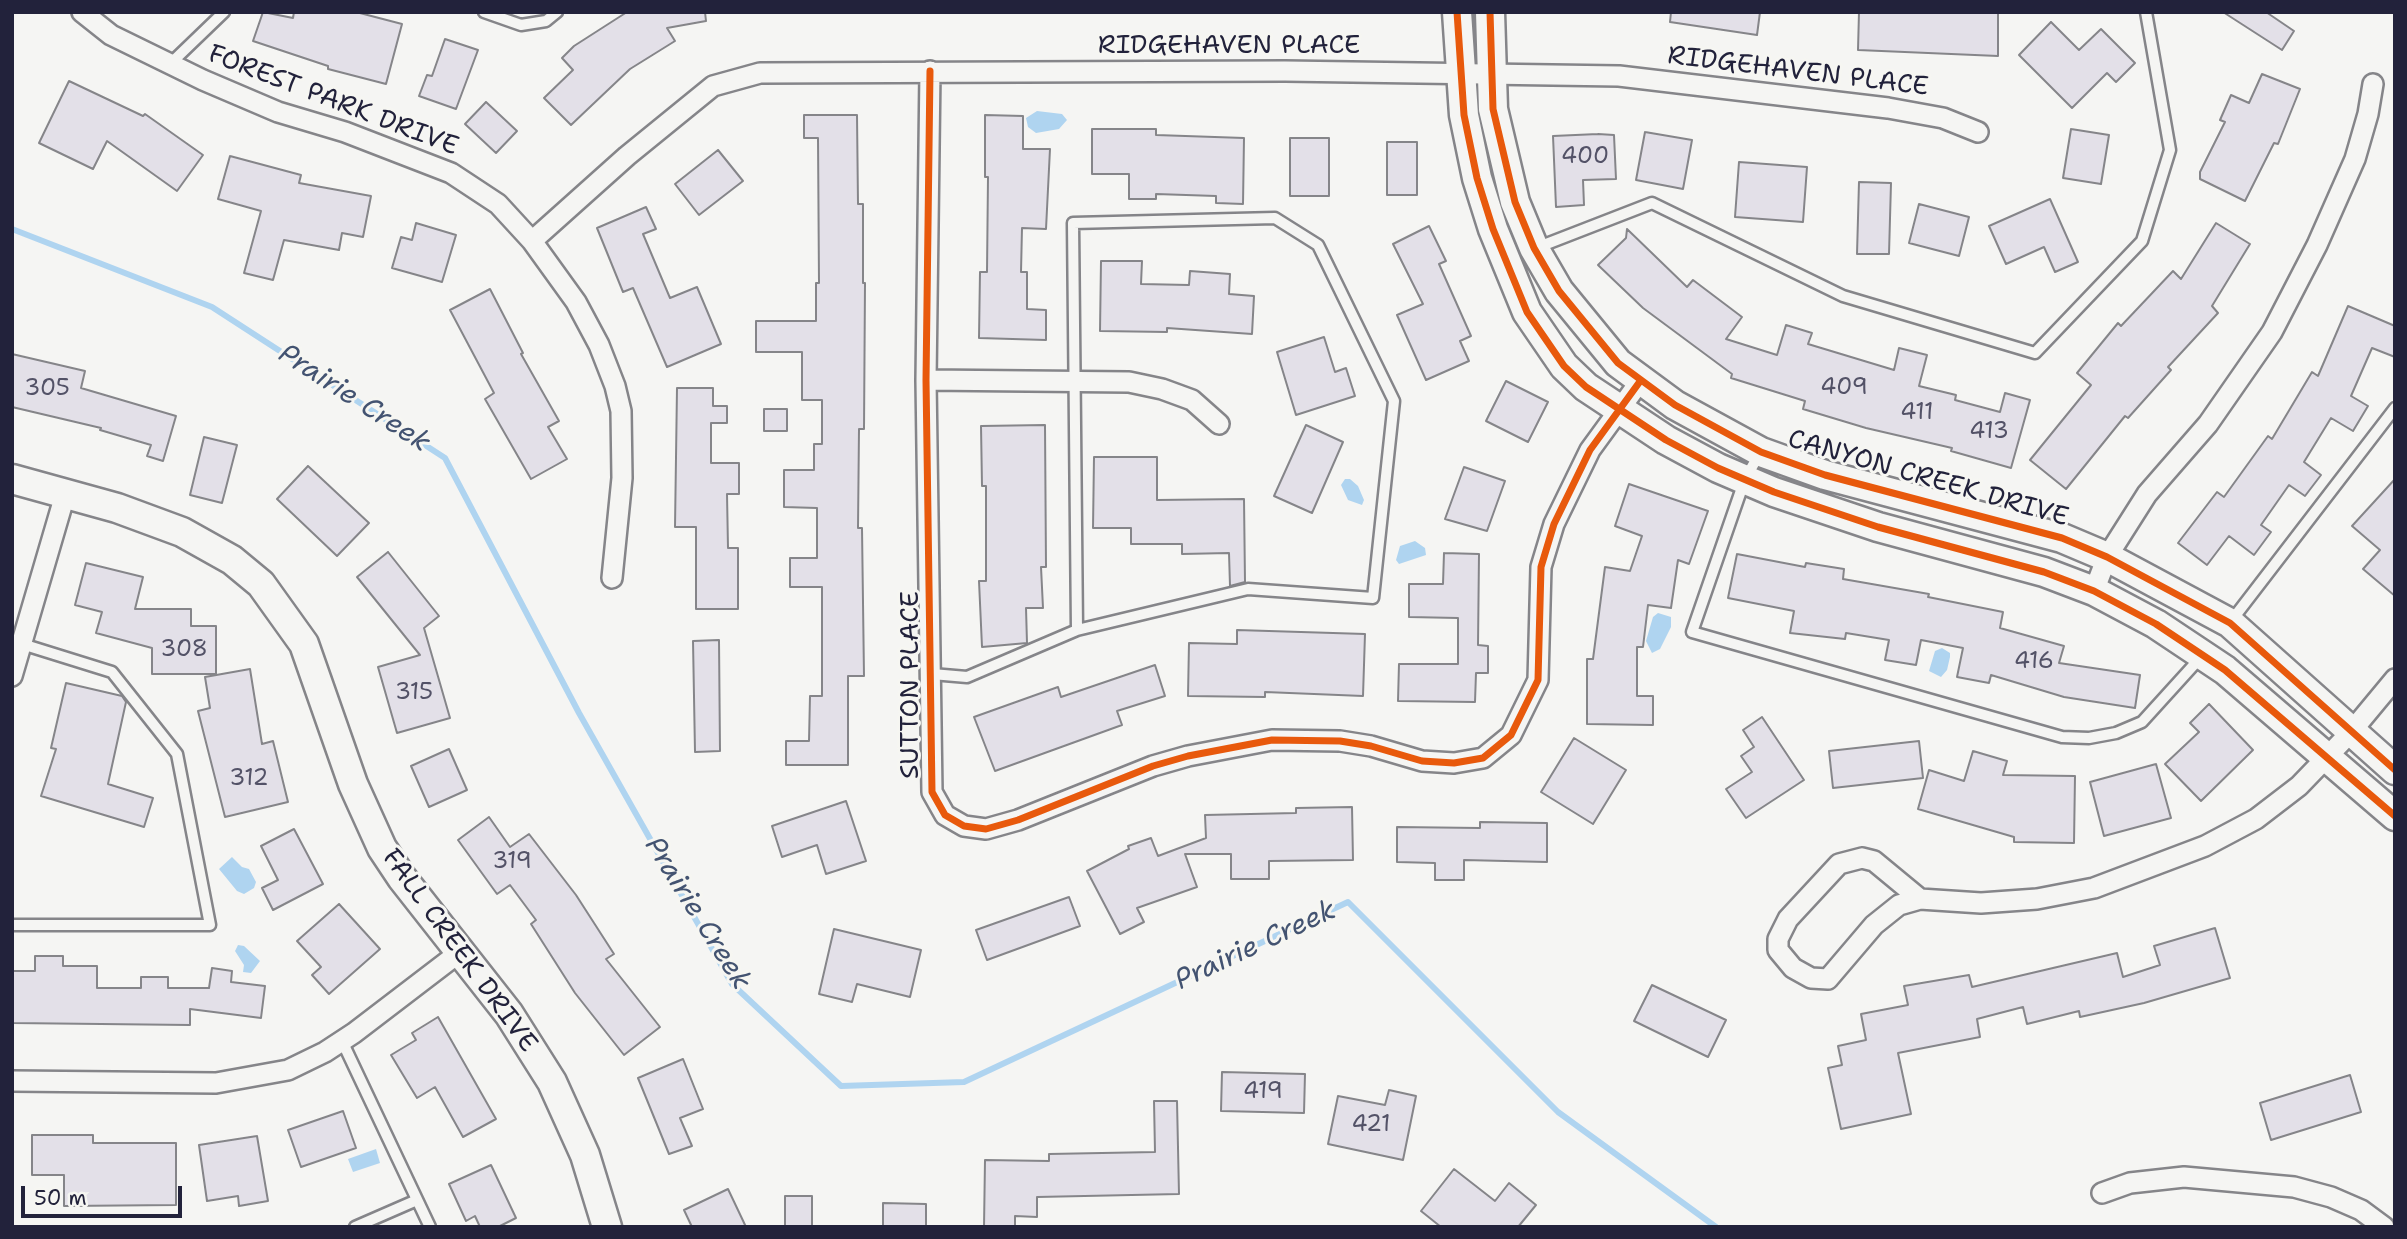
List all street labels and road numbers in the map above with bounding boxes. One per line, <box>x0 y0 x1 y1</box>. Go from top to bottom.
street label: RIDGEHAVEN PLACE <box>1098 30 1360 62</box>
street label: FOREST PARK DRIVE <box>203 39 463 163</box>
street label: RIDGEHAVEN PLACE <box>1666 41 1930 103</box>
street label: CANYON CREEK DRIVE <box>1784 424 2072 534</box>
street label: SUTTON PLACE <box>895 591 927 779</box>
street label: FALL CREEK DRIVE <box>375 843 543 1059</box>

